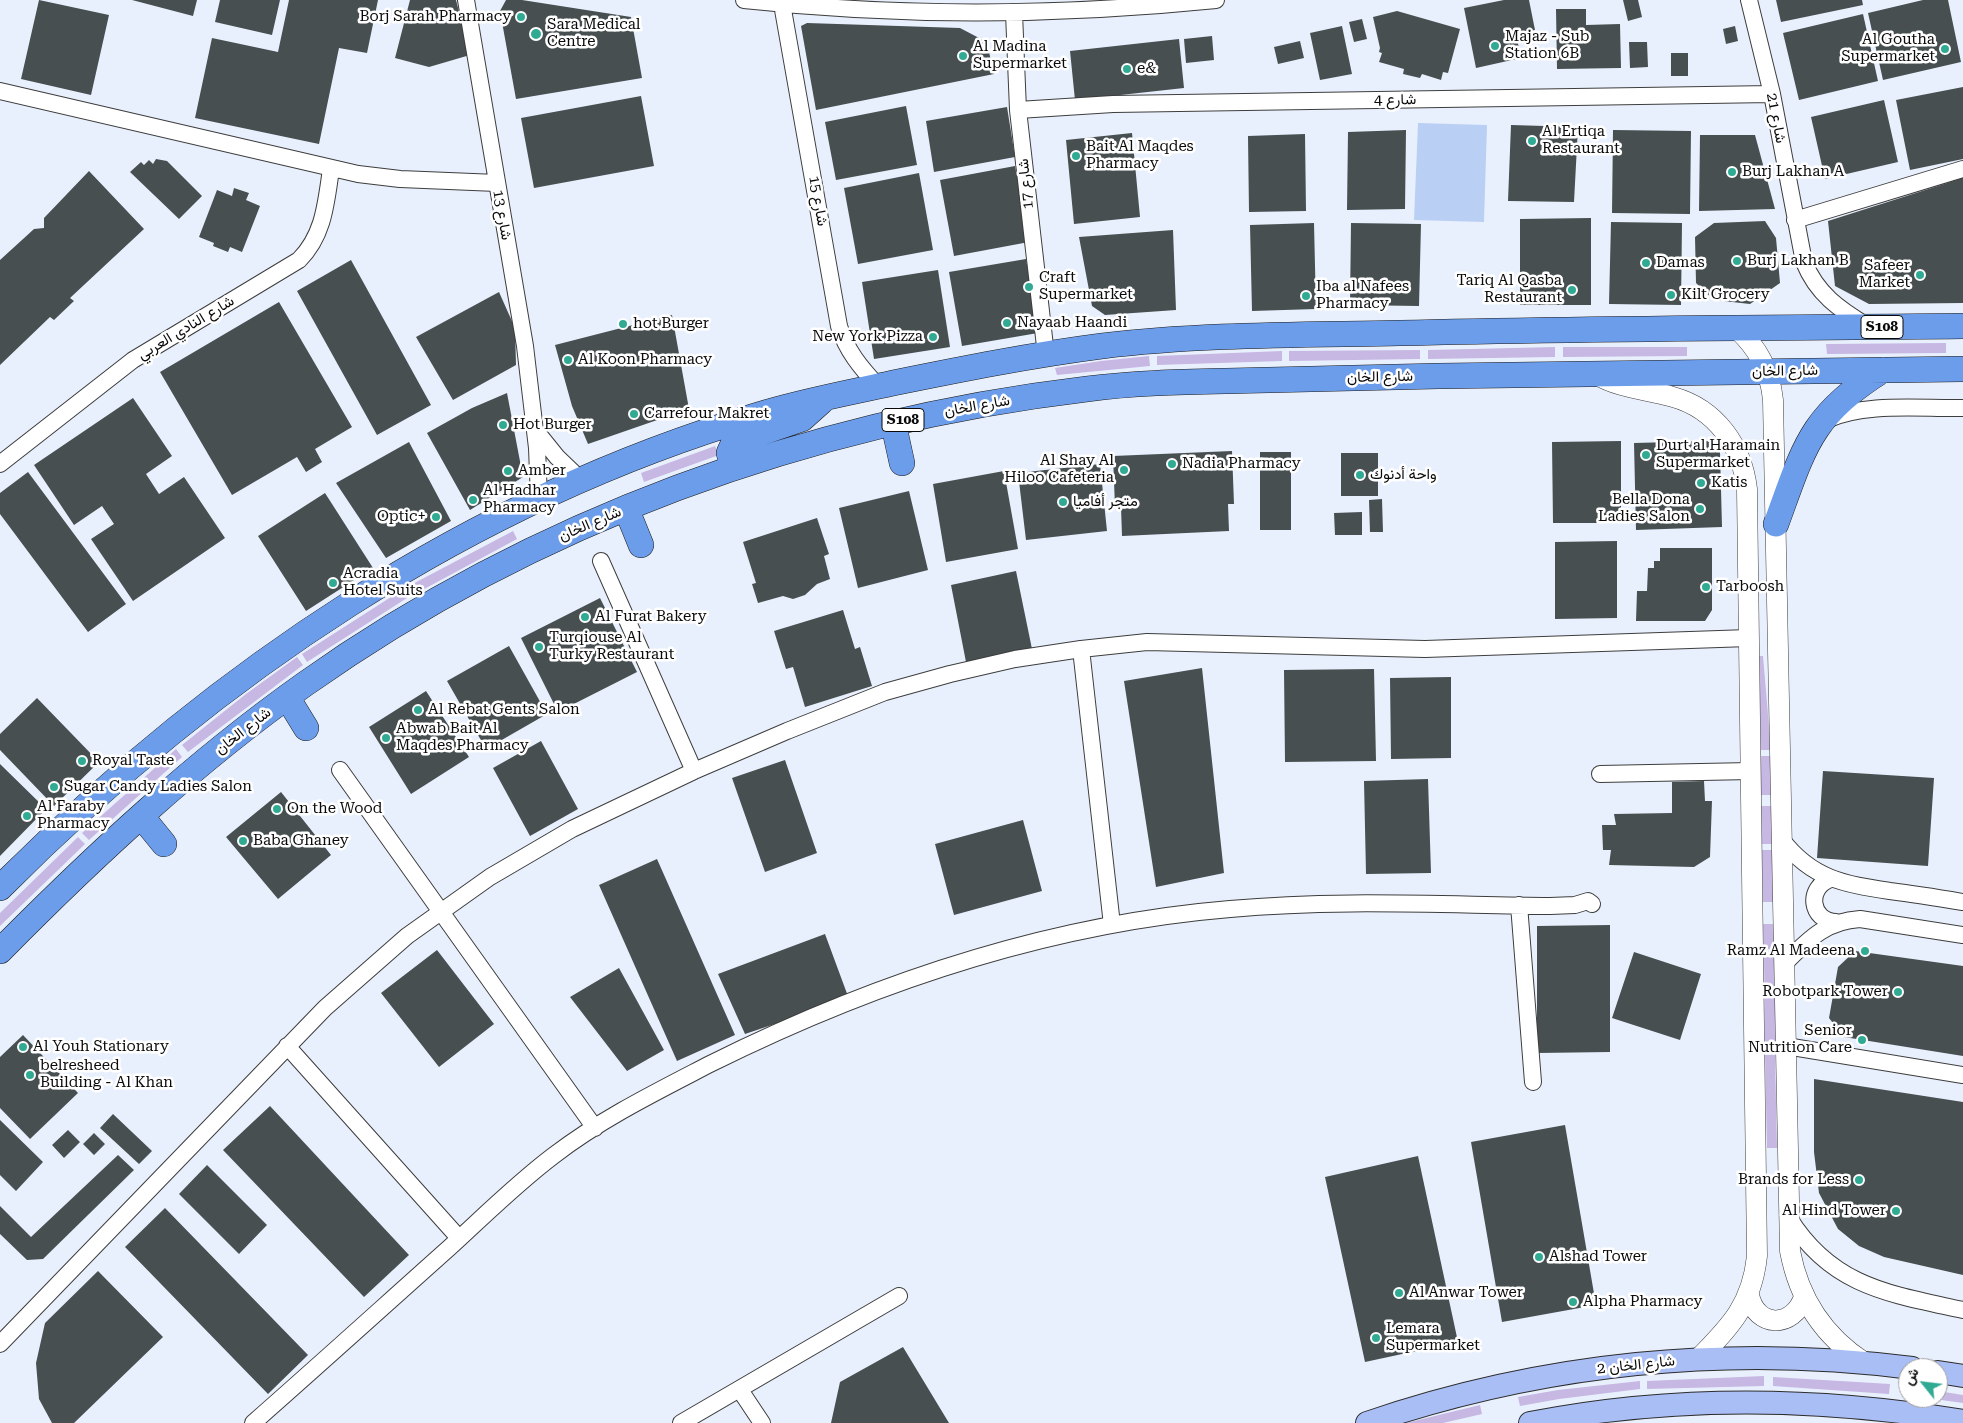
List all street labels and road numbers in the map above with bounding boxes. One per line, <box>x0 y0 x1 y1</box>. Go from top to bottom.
street label: شارع 4 <box>1374 91 1416 109</box>
street label: شارع 21 <box>1762 91 1790 145</box>
street label: شارع 17 <box>1014 158 1038 210</box>
street label: شارع 15 <box>805 174 831 228</box>
street label: شارع 13 <box>489 188 515 242</box>
street label: شارع النادي العربي <box>134 292 238 364</box>
road number: S108 <box>1861 316 1903 338</box>
street label: شارع الخان <box>1752 361 1818 381</box>
street label: شارع الخان <box>1347 367 1413 387</box>
street label: شارع الخان <box>943 391 1011 421</box>
road number: S108 <box>882 408 924 432</box>
street label: شارع الخان <box>556 503 624 545</box>
street label: شارع الخان <box>211 704 275 758</box>
street label: شارع الخان 2 <box>1596 1352 1676 1378</box>

